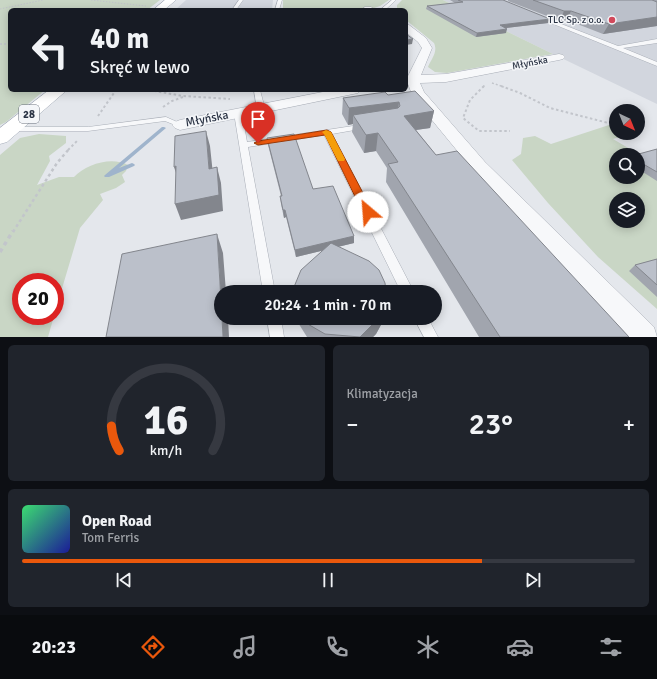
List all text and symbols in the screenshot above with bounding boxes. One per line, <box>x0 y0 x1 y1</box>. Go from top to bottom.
place label: TLC Sp. z o.o. <box>548 14 604 26</box>
marker: TLC Sp. z o.o. <box>607 15 617 25</box>
text: 40 m <box>90 22 149 56</box>
icon: left <box>24 24 76 76</box>
street label: Młyńska <box>511 54 549 72</box>
text: Skręć w lewo <box>90 56 190 78</box>
pin <box>241 102 275 143</box>
north arrow <box>609 104 645 140</box>
map controls <box>609 104 645 228</box>
road number: 28 <box>19 105 39 123</box>
street label: Młyńska <box>184 107 230 131</box>
icon: arrive <box>247 108 269 130</box>
button: search <box>609 148 645 184</box>
position arrow <box>347 191 389 233</box>
button: layers <box>609 192 645 228</box>
speed limit sign: 20 <box>12 273 64 325</box>
text: 20:24 · 1 min · 70 m <box>265 296 391 314</box>
text: Klimatyzacja <box>347 386 418 402</box>
text: 16 <box>144 395 189 446</box>
text: 23° <box>469 406 513 443</box>
text: − <box>347 411 358 438</box>
text: + <box>623 411 635 438</box>
text: km/h <box>150 442 182 459</box>
text: Open Road <box>82 512 152 530</box>
text: Tom Ferris <box>82 530 139 546</box>
icon: previous <box>113 569 135 591</box>
icon: pause <box>317 569 339 591</box>
icon: next <box>522 569 544 591</box>
icon: directions <box>139 633 167 661</box>
icon: music <box>231 633 259 661</box>
icon: phone <box>323 633 351 661</box>
icon: climate <box>414 633 442 661</box>
icon: car <box>506 633 534 661</box>
icon: filters <box>597 633 625 661</box>
text: 20:23 <box>32 636 76 658</box>

